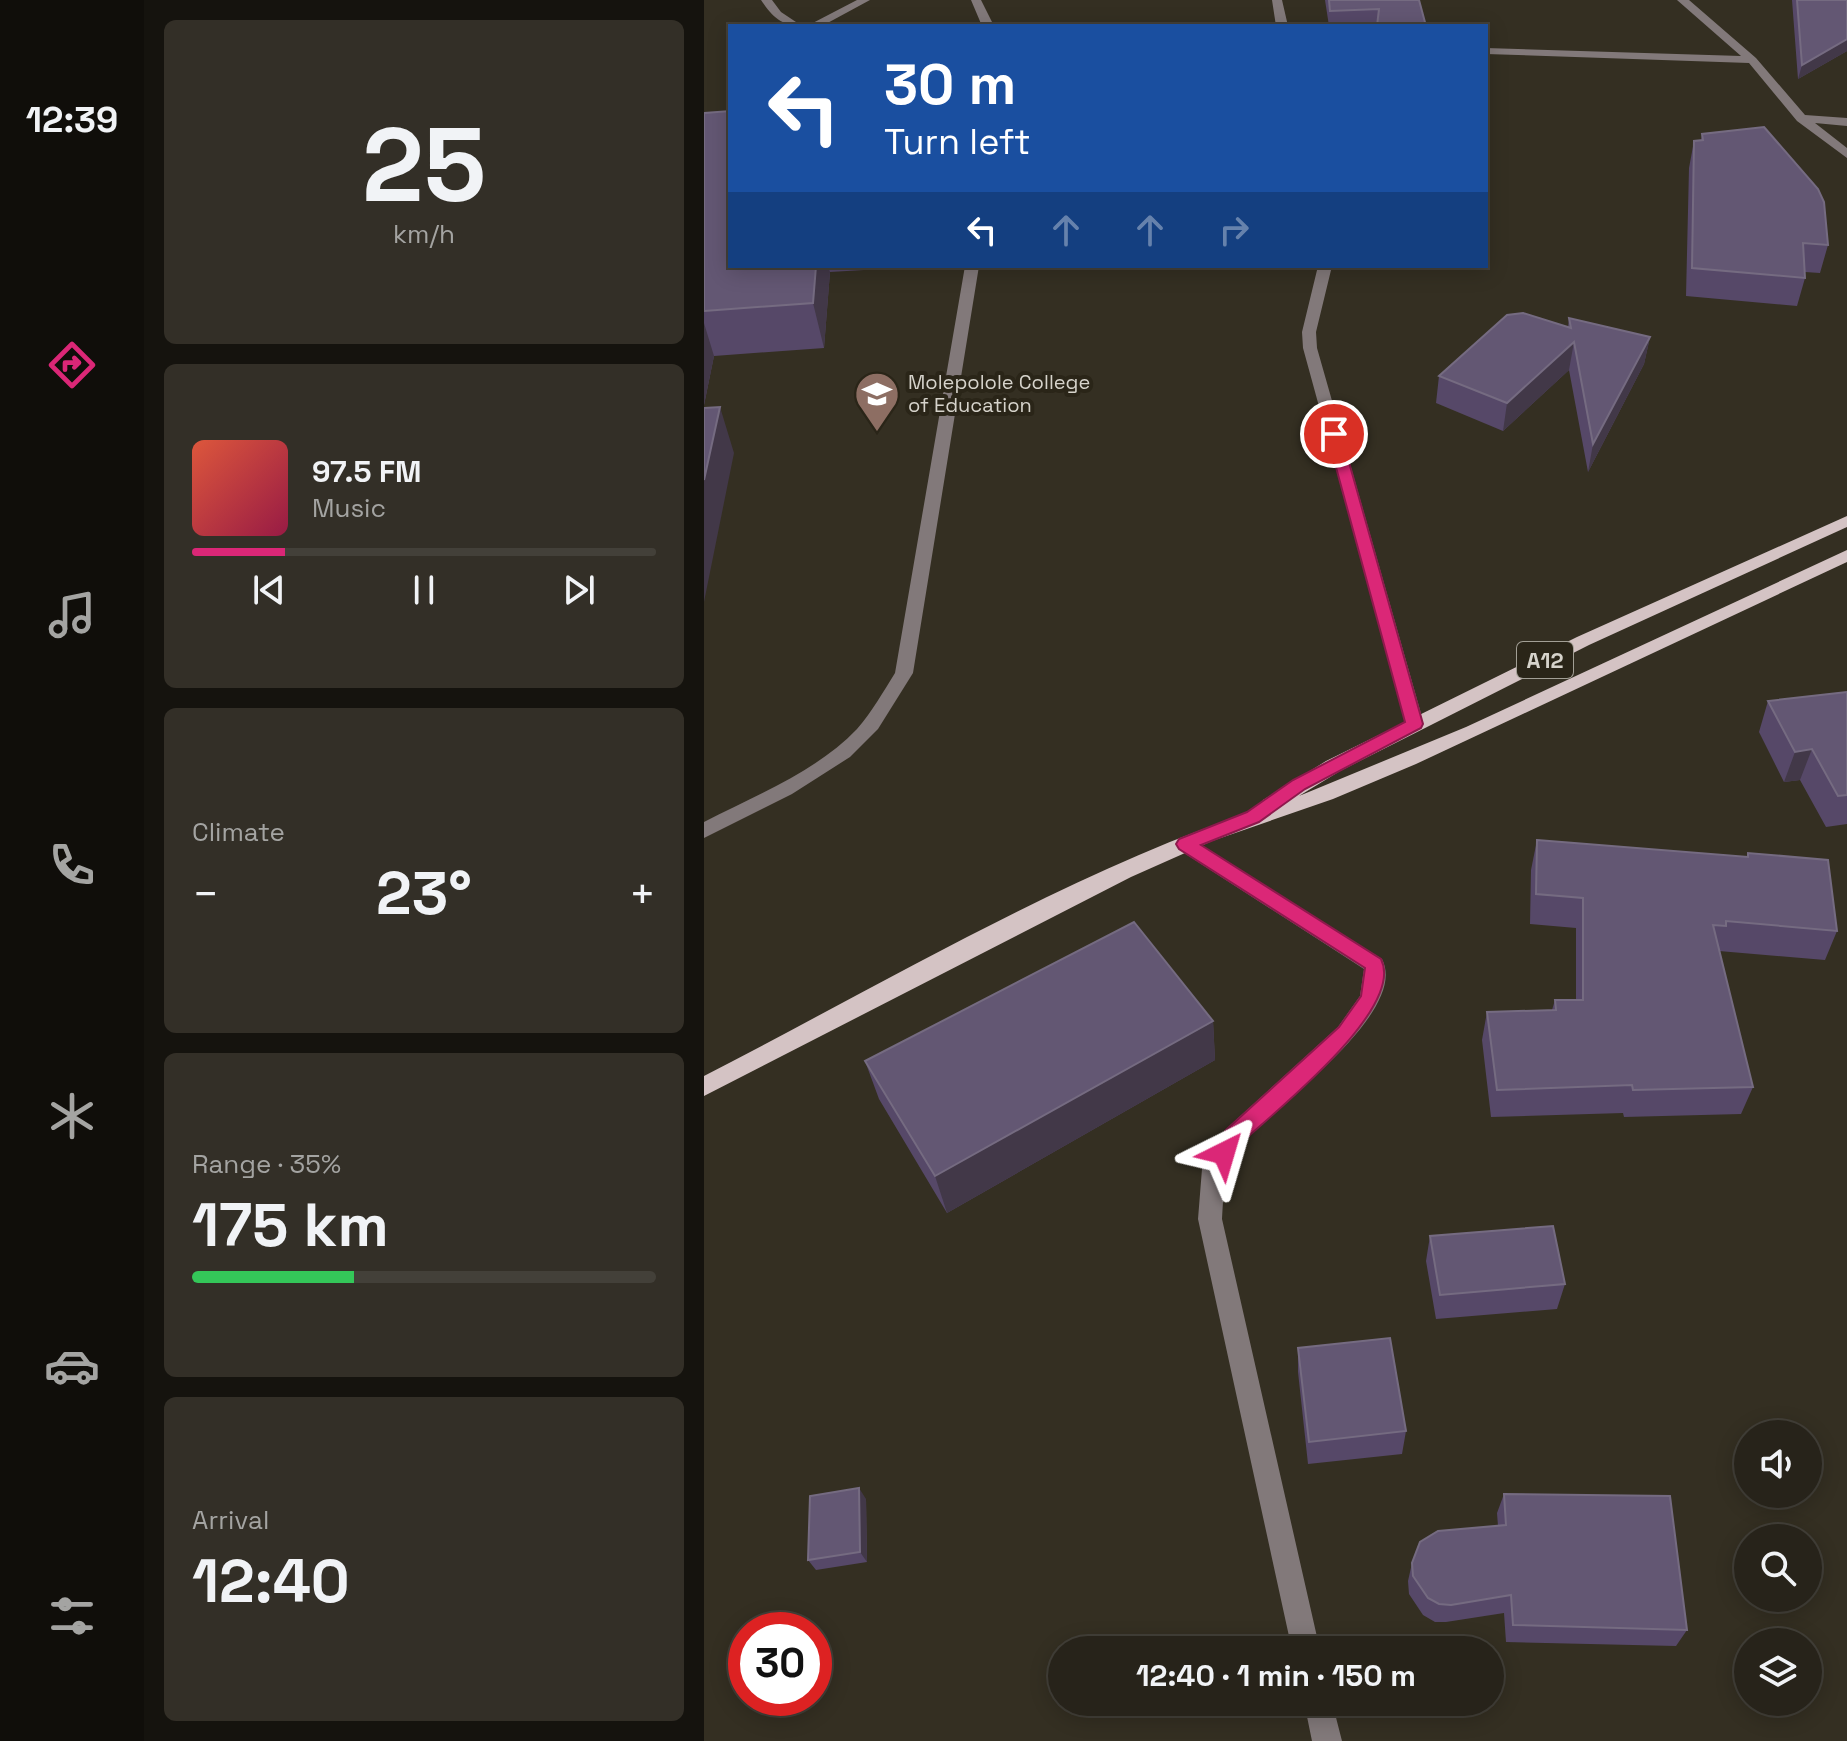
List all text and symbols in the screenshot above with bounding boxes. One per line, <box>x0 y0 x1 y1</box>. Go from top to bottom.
text: 30 m <box>884 49 1016 120</box>
icon: left <box>752 56 856 160</box>
text: 12:39 <box>26 97 118 143</box>
text: 25 <box>362 99 486 231</box>
text: Turn left <box>884 119 1031 165</box>
icon: left <box>960 208 1004 252</box>
icon: ahead <box>1044 208 1088 252</box>
icon: ahead <box>1128 208 1172 252</box>
icon: right <box>1212 208 1256 252</box>
text: km/h <box>393 217 455 251</box>
icon: directions <box>44 337 100 393</box>
place label: Molepolole College of Education <box>908 369 1090 418</box>
school or university icon: Molepolole College of Education <box>853 370 901 433</box>
pin <box>1300 400 1368 468</box>
icon: arrive <box>1312 412 1356 456</box>
text: 97.5 FM <box>312 452 422 491</box>
text: Music <box>312 491 386 525</box>
icon: previous <box>247 568 291 612</box>
icon: pause <box>402 568 446 612</box>
icon: next <box>557 568 601 612</box>
icon: music <box>44 587 100 643</box>
road number: A12 <box>1517 642 1573 678</box>
text: Climate <box>192 815 285 849</box>
icon: phone <box>44 837 100 893</box>
text: 23° <box>376 855 472 932</box>
text: − <box>192 866 219 922</box>
text: + <box>629 866 656 922</box>
icon: climate <box>44 1088 100 1144</box>
position arrow <box>1182 1111 1266 1195</box>
text: Range · 35% <box>192 1147 341 1181</box>
text: 175 km <box>192 1187 389 1264</box>
icon: car <box>44 1338 100 1394</box>
map controls <box>1734 1420 1822 1716</box>
button: sound <box>1734 1420 1822 1508</box>
text: Arrival <box>192 1503 269 1537</box>
button: search <box>1734 1524 1822 1612</box>
text: 12:40 <box>192 1543 350 1620</box>
icon: filters <box>44 1588 100 1644</box>
speed limit sign: 30 <box>728 1612 832 1716</box>
button: layers <box>1734 1628 1822 1716</box>
text: 12:40 · 1 min · 150 m <box>1136 1656 1416 1695</box>

